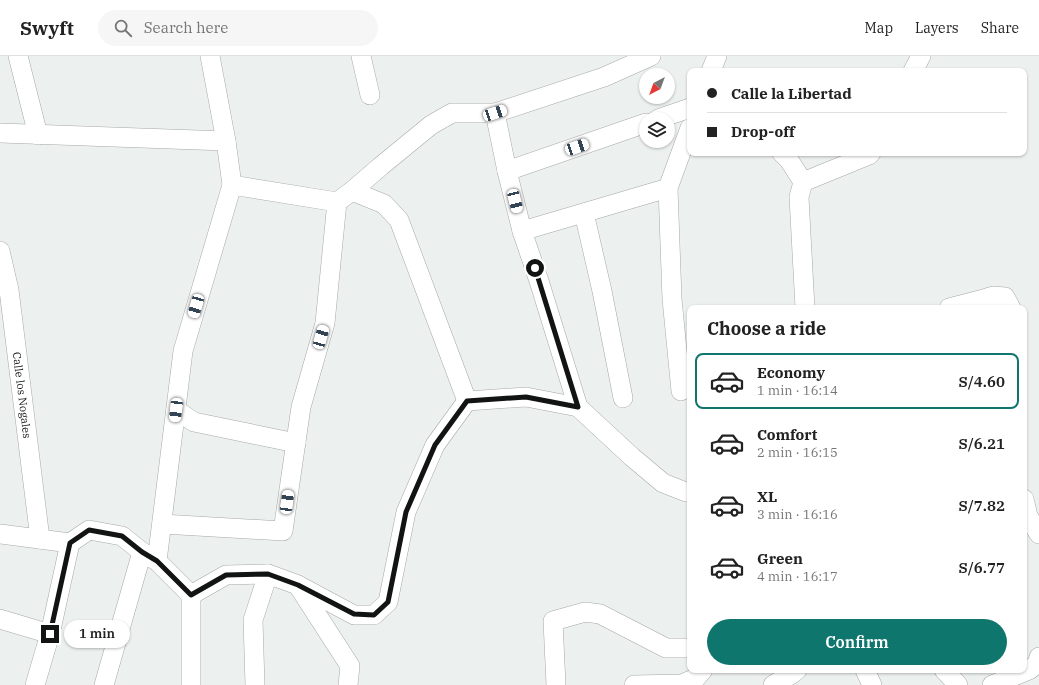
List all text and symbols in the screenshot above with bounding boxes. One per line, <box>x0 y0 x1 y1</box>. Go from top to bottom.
search box <box>98 10 378 46</box>
text: Swyft <box>20 16 74 40</box>
icon: search <box>112 17 134 39</box>
text: Search here <box>144 18 228 37</box>
text: Map <box>865 19 893 37</box>
text: Layers <box>915 19 959 37</box>
text: Share <box>981 19 1019 37</box>
north arrow <box>639 68 675 104</box>
map controls <box>639 68 675 148</box>
text: Calle la Libertad <box>731 84 852 103</box>
car <box>482 104 508 122</box>
button: layers <box>639 112 675 148</box>
text: Drop-off <box>731 122 795 141</box>
car <box>564 137 590 157</box>
car <box>506 188 524 214</box>
route start <box>526 259 544 277</box>
car <box>187 293 205 319</box>
text: Choose a ride <box>707 317 826 340</box>
car <box>312 324 330 350</box>
street label: Calle los Nogales <box>10 351 34 439</box>
icon: car <box>709 363 745 399</box>
text: Economy <box>757 363 825 382</box>
text: S/4.60 <box>959 372 1005 391</box>
text: 1 min · 16:14 <box>757 382 838 399</box>
car <box>169 397 183 423</box>
icon: car <box>709 425 745 461</box>
text: Comfort <box>757 425 817 444</box>
text: S/6.21 <box>959 434 1005 453</box>
text: 2 min · 16:15 <box>757 444 838 461</box>
icon: car <box>709 487 745 523</box>
text: XL <box>757 487 777 506</box>
car <box>279 489 295 515</box>
text: S/7.82 <box>959 496 1005 515</box>
text: 3 min · 16:16 <box>757 506 838 523</box>
icon: car <box>709 549 745 585</box>
text: Green <box>757 549 803 568</box>
text: S/6.77 <box>959 558 1005 577</box>
text: 4 min · 16:17 <box>757 568 838 585</box>
button: Confirm <box>707 619 1007 665</box>
callout: 1 min <box>64 620 130 648</box>
route end <box>41 625 59 643</box>
text: 1 min <box>79 625 115 642</box>

